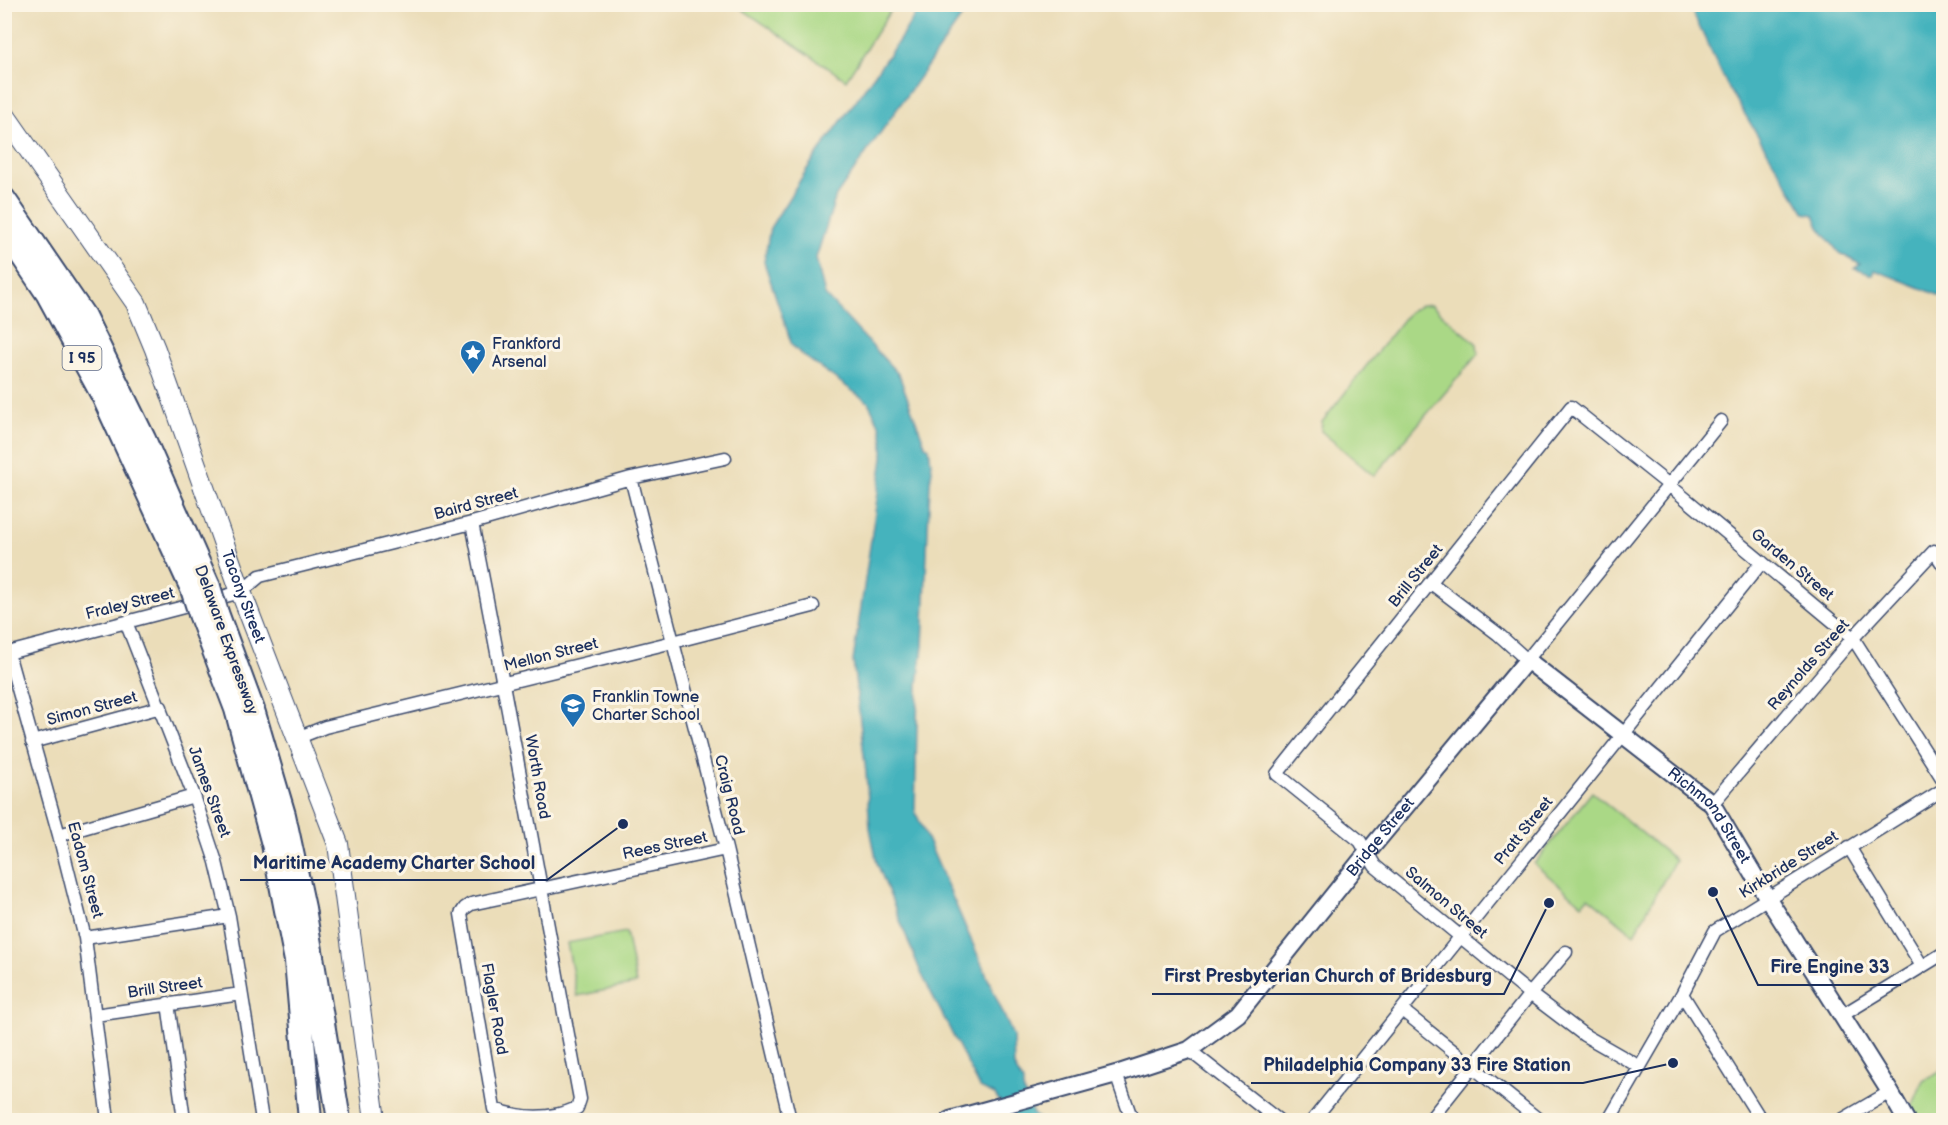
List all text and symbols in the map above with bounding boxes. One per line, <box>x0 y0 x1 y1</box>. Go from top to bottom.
place label: Frankford Arsenal <box>492 335 561 372</box>
place icon: Frankford Arsenal <box>458 338 488 376</box>
road number: I 95 <box>62 346 101 370</box>
street label: Baird Street <box>432 484 520 524</box>
street label: Garden Street <box>1747 525 1837 605</box>
street label: Brill Street <box>1385 541 1447 611</box>
street label: Tacony Street <box>217 547 269 646</box>
street label: Delaware Expressway <box>190 563 262 718</box>
street label: Fraley Street <box>84 584 177 624</box>
street label: Reynolds Street <box>1764 615 1854 714</box>
street label: Mellon Street <box>502 634 600 676</box>
street label: Simon Street <box>45 688 139 730</box>
place label: Franklin Towne Charter School <box>592 688 700 725</box>
school or university icon: Franklin Towne Charter School <box>558 691 588 729</box>
street label: Worth Road <box>520 733 554 821</box>
street label: James Street <box>184 744 234 840</box>
street label: Craig Road <box>710 753 748 837</box>
street label: Richmond Street <box>1664 763 1754 867</box>
street label: Pratt Street <box>1491 793 1557 869</box>
street label: Bridge Street <box>1342 794 1418 880</box>
street label: Eadom Street <box>63 820 107 920</box>
street label: Kirkbride Street <box>1736 827 1842 903</box>
street label: Rees Street <box>621 828 709 864</box>
callout: Maritime Academy Charter School <box>240 844 547 880</box>
text: Maritime Academy Charter School <box>253 853 535 874</box>
street label: Salmon Street <box>1401 863 1491 943</box>
callout: Fire Engine 33 <box>1758 949 1901 985</box>
text: Fire Engine 33 <box>1770 957 1890 978</box>
callout: First Presbyterian Church of Bridesburg <box>1152 958 1504 994</box>
street label: Flagler Road <box>477 962 511 1056</box>
text: First Presbyterian Church of Bridesburg <box>1164 966 1492 987</box>
street label: Brill Street <box>126 973 204 1003</box>
callout: Philadelphia Company 33 Fire Station <box>1251 1047 1583 1083</box>
text: Philadelphia Company 33 Fire Station <box>1263 1055 1571 1076</box>

